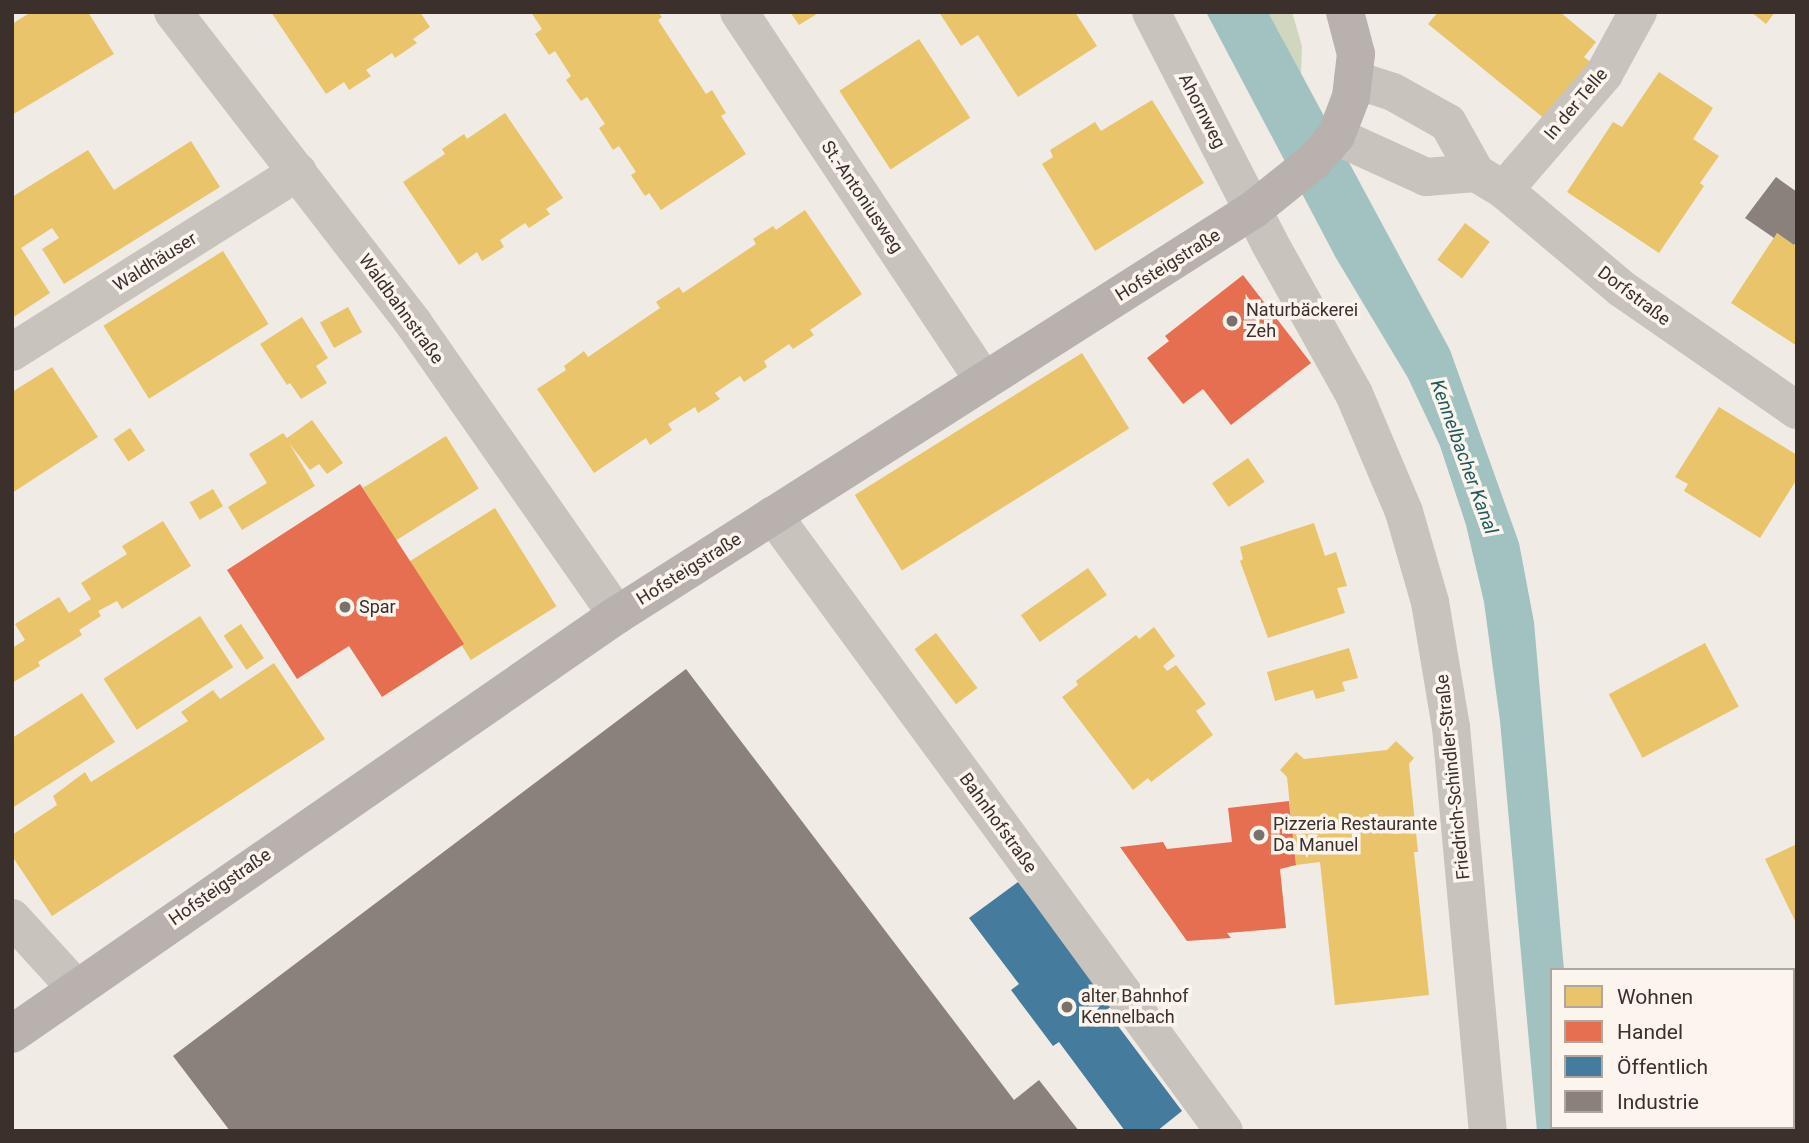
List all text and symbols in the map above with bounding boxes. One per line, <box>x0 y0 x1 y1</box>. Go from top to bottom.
street label: In der Telle <box>1540 64 1612 144</box>
street label: Ahornweg <box>1174 70 1230 152</box>
street label: St.-Antoniusweg <box>817 137 907 257</box>
street label: Hofsteigstraße <box>1112 224 1224 306</box>
street label: Waldhäuser <box>109 228 201 296</box>
street label: Waldbahnstraße <box>354 250 448 368</box>
street label: Dorfstraße <box>1593 262 1675 330</box>
place label: Naturbäckerei Zeh <box>1246 300 1358 342</box>
marker: Naturbäckerei Zeh <box>1224 313 1240 329</box>
water label: Kennelbacher Kanal <box>1425 377 1503 537</box>
street label: Hofsteigstraße <box>633 528 745 610</box>
place label: Spar <box>359 596 396 618</box>
marker: Spar <box>337 599 353 615</box>
street label: Friedrich-Schindler-Straße <box>1431 673 1475 881</box>
street label: Bahnhofstraße <box>955 769 1041 877</box>
place label: Pizzeria Restaurante Da Manuel <box>1273 814 1437 856</box>
marker: Pizzeria Restaurante Da Manuel <box>1251 827 1267 843</box>
street label: Hofsteigstraße <box>165 844 275 930</box>
legend <box>1550 968 1795 1129</box>
text: Wohnen <box>1617 985 1693 1009</box>
place label: alter Bahnhof Kennelbach <box>1081 986 1188 1028</box>
marker: alter Bahnhof Kennelbach <box>1059 999 1075 1015</box>
text: Handel <box>1617 1020 1683 1044</box>
text: Öffentlich <box>1617 1055 1708 1079</box>
text: Industrie <box>1617 1090 1699 1114</box>

